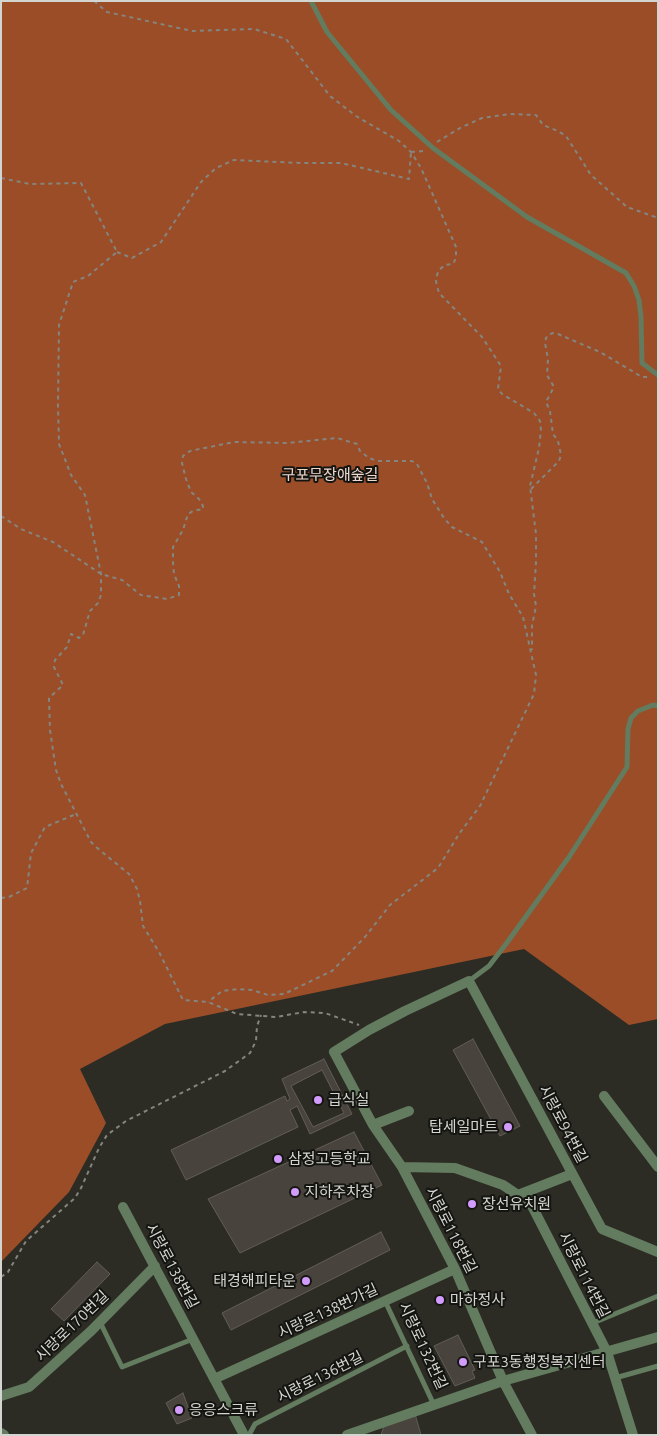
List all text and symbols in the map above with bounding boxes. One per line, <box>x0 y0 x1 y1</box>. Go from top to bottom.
park label: 구포무장애숲길 <box>282 466 378 484</box>
street label: 시랑로94번길 <box>535 1082 591 1166</box>
place label: 급식실 <box>328 1091 369 1109</box>
marker: 급식실 <box>312 1094 324 1106</box>
place label: 탑세일마트 <box>429 1118 498 1136</box>
marker: 탑세일마트 <box>502 1121 514 1133</box>
place label: 삼정고등학교 <box>288 1150 371 1168</box>
marker: 삼정고등학교 <box>272 1153 284 1165</box>
place label: 지하주차장 <box>305 1183 374 1201</box>
street label: 시랑로118번길 <box>422 1184 480 1276</box>
marker: 지하주차장 <box>289 1186 301 1198</box>
place label: 장선유치원 <box>482 1195 551 1213</box>
marker: 장선유치원 <box>466 1198 478 1210</box>
street label: 시랑로138번길 <box>142 1220 202 1312</box>
street label: 시랑로114번길 <box>555 1229 613 1321</box>
place label: 태경해피타운 <box>213 1272 296 1290</box>
marker: 태경해피타운 <box>300 1275 312 1287</box>
street label: 시랑로138번가길 <box>275 1280 381 1342</box>
street label: 시랑로170번길 <box>32 1287 112 1365</box>
place label: 마하정사 <box>450 1291 505 1309</box>
marker: 마하정사 <box>434 1294 446 1306</box>
street label: 시랑로132번길 <box>395 1299 451 1393</box>
street label: 시랑로136번길 <box>274 1348 366 1406</box>
place label: 구포3동행정복지센터 <box>473 1353 606 1371</box>
marker: 구포3동행정복지센터 <box>457 1356 469 1368</box>
place label: 응응스크류 <box>189 1401 258 1419</box>
marker: 응응스크류 <box>173 1404 185 1416</box>

